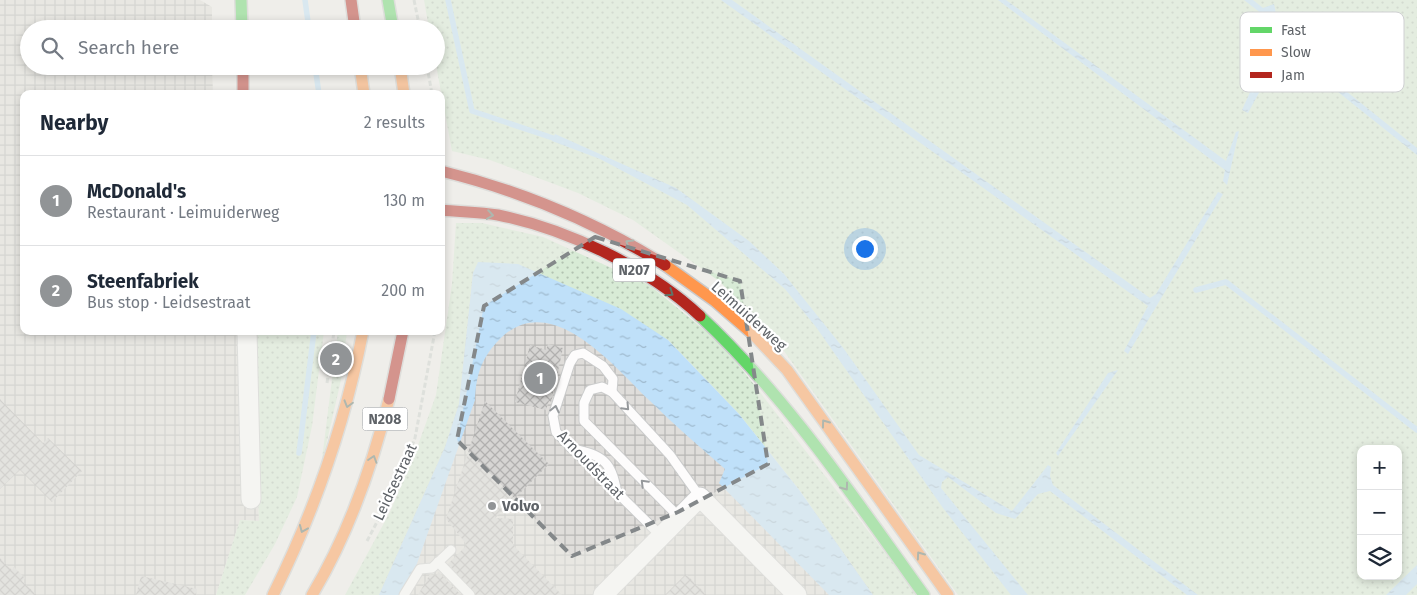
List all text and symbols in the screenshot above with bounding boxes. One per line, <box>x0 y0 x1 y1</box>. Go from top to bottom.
legend <box>1240 12 1404 92</box>
search box <box>20 20 445 75</box>
text: Fast <box>1281 22 1307 39</box>
icon: search <box>38 34 66 62</box>
text: Search here <box>78 36 179 59</box>
text: Slow <box>1281 44 1311 61</box>
text: Jam <box>1281 67 1305 84</box>
text: Nearby <box>40 110 108 136</box>
text: 2 results <box>364 113 425 132</box>
text: McDonald's <box>87 180 186 203</box>
text: 1 <box>52 191 60 210</box>
text: 130 m <box>383 191 425 210</box>
text: Restaurant · Leimuiderweg <box>87 203 279 222</box>
one-way arrow <box>485 209 494 219</box>
your location <box>852 236 878 262</box>
one-way arrow <box>625 239 634 249</box>
road number: N207 <box>613 258 655 282</box>
text: Steenfabriek <box>87 270 199 293</box>
street label: Leimuiderweg <box>708 278 790 355</box>
text: 2 <box>52 281 60 300</box>
text: 200 m <box>381 281 425 300</box>
one-way arrow <box>664 287 673 296</box>
text: Bus stop · Leidsestraat <box>87 293 250 312</box>
pin: 2 <box>320 340 352 378</box>
pin: 1 <box>524 359 556 397</box>
one-way arrow <box>343 400 353 408</box>
one-way arrow <box>620 402 629 411</box>
one-way arrow <box>549 404 560 413</box>
road number: N208 <box>362 408 408 430</box>
one-way arrow <box>822 419 831 429</box>
street label: Arnoudstraat <box>554 427 629 504</box>
street label: Leidsestraat <box>369 440 421 523</box>
map controls <box>1357 445 1402 580</box>
button: + <box>1357 445 1402 490</box>
one-way arrow <box>367 455 377 463</box>
one-way arrow <box>641 479 650 488</box>
one-way arrow <box>839 481 848 491</box>
button: − <box>1357 490 1402 535</box>
place label: Volvo <box>501 497 540 515</box>
marker: Volvo <box>486 500 498 512</box>
one-way arrow <box>298 524 309 533</box>
button: layers <box>1357 535 1402 580</box>
one-way arrow <box>917 551 926 561</box>

